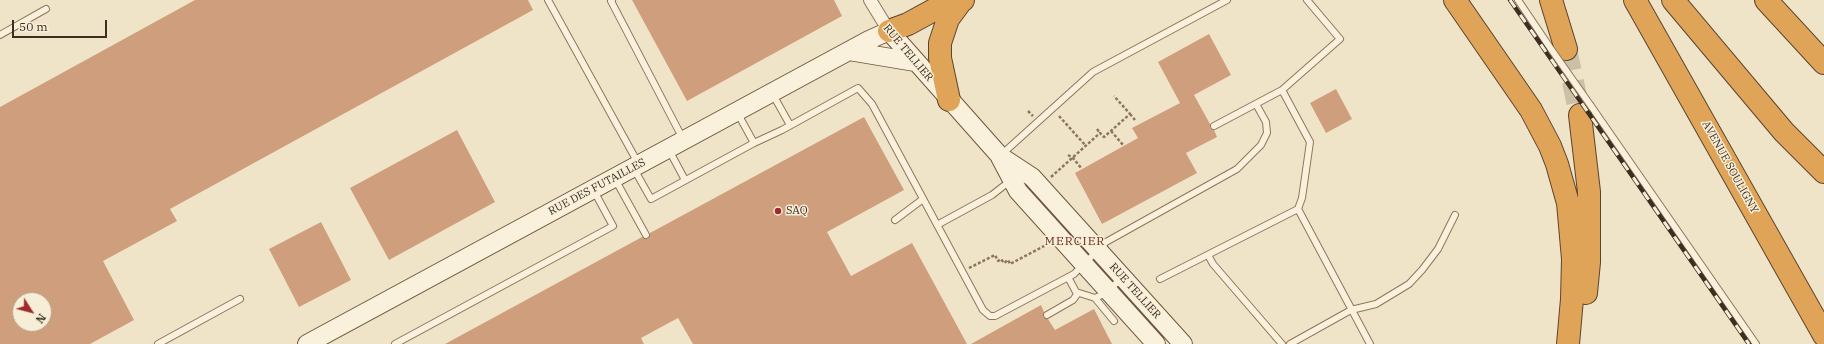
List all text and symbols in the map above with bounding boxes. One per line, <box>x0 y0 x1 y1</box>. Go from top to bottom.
scale bar <box>14 12 109 38</box>
text: 50 m <box>19 19 48 34</box>
street label: RUE TELLIER <box>880 22 936 84</box>
street label: AVENUE SOULIGNY <box>1699 118 1761 216</box>
street label: RUE DES FUTAILLES <box>546 156 648 218</box>
place label: SAQ <box>786 204 808 218</box>
marker: SAQ <box>773 206 783 216</box>
district label: MERCIER <box>1045 235 1105 249</box>
street label: RUE TELLIER <box>1107 260 1163 322</box>
north arrow <box>12 292 52 332</box>
text: N <box>33 311 49 326</box>

